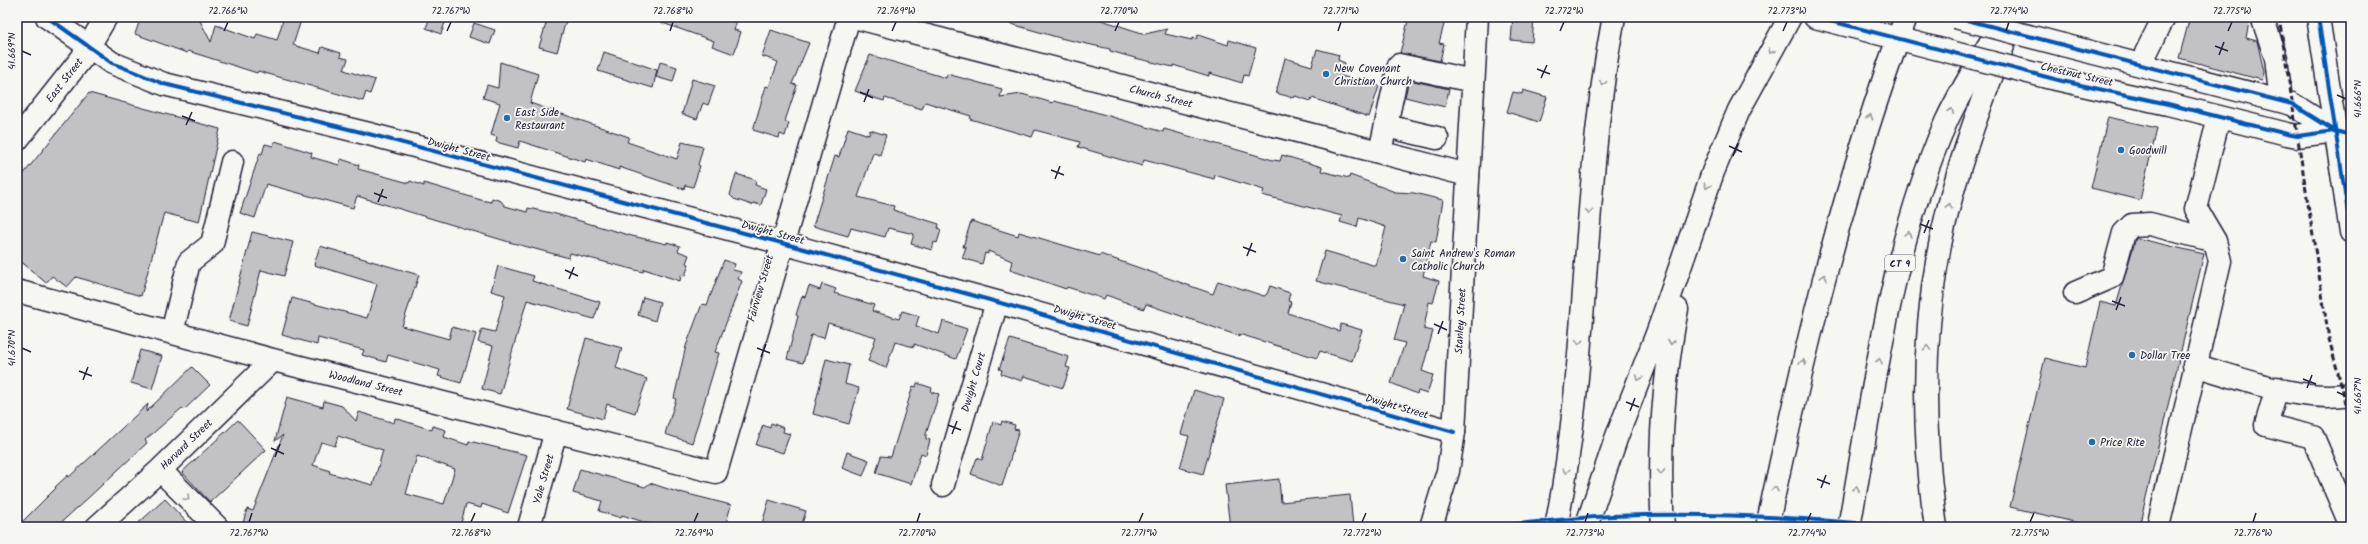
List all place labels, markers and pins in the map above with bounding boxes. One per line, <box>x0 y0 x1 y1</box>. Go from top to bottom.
place label: New Covenant Christian Church <box>1334 60 1412 91</box>
marker: New Covenant Christian Church <box>1321 69 1331 79</box>
place label: East Side Restaurant <box>515 104 565 135</box>
marker: East Side Restaurant <box>502 113 512 123</box>
place label: Goodwill <box>2129 142 2167 160</box>
marker: Goodwill <box>2116 145 2126 155</box>
place label: Saint Andrew's Roman Catholic Church <box>1411 245 1515 276</box>
marker: Saint Andrew's Roman Catholic Church <box>1398 254 1408 264</box>
place label: Dollar Tree <box>2140 347 2190 365</box>
marker: Dollar Tree <box>2127 350 2137 360</box>
place label: Price Rite <box>2100 434 2145 452</box>
marker: Price Rite <box>2087 437 2097 447</box>

